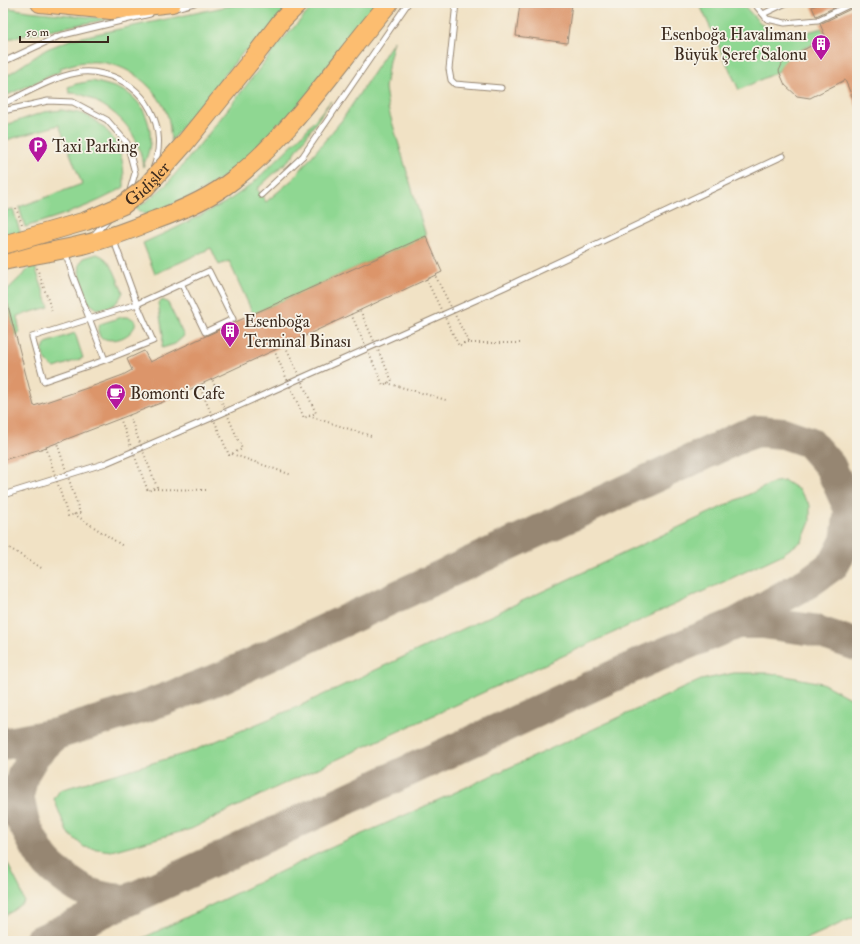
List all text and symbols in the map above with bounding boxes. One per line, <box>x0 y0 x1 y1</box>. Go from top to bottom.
scale bar <box>20 18 108 44</box>
place label: Esenboğa Havalimanı Büyük Şeref Salonu <box>660 24 807 66</box>
text: 50 m <box>26 25 50 40</box>
building icon: Esenboğa Havalimanı Büyük Şeref Salonu <box>810 33 832 61</box>
parking icon: Taxi Parking <box>27 135 49 163</box>
place label: Taxi Parking <box>52 136 139 157</box>
street label: Gidişler <box>120 157 175 210</box>
place label: Esenboğa Terminal Binası <box>244 311 351 352</box>
building icon: Esenboğa Terminal Binası <box>219 320 241 348</box>
cafe icon: Bomonti Cafe <box>105 382 127 410</box>
place label: Bomonti Cafe <box>130 383 225 404</box>

